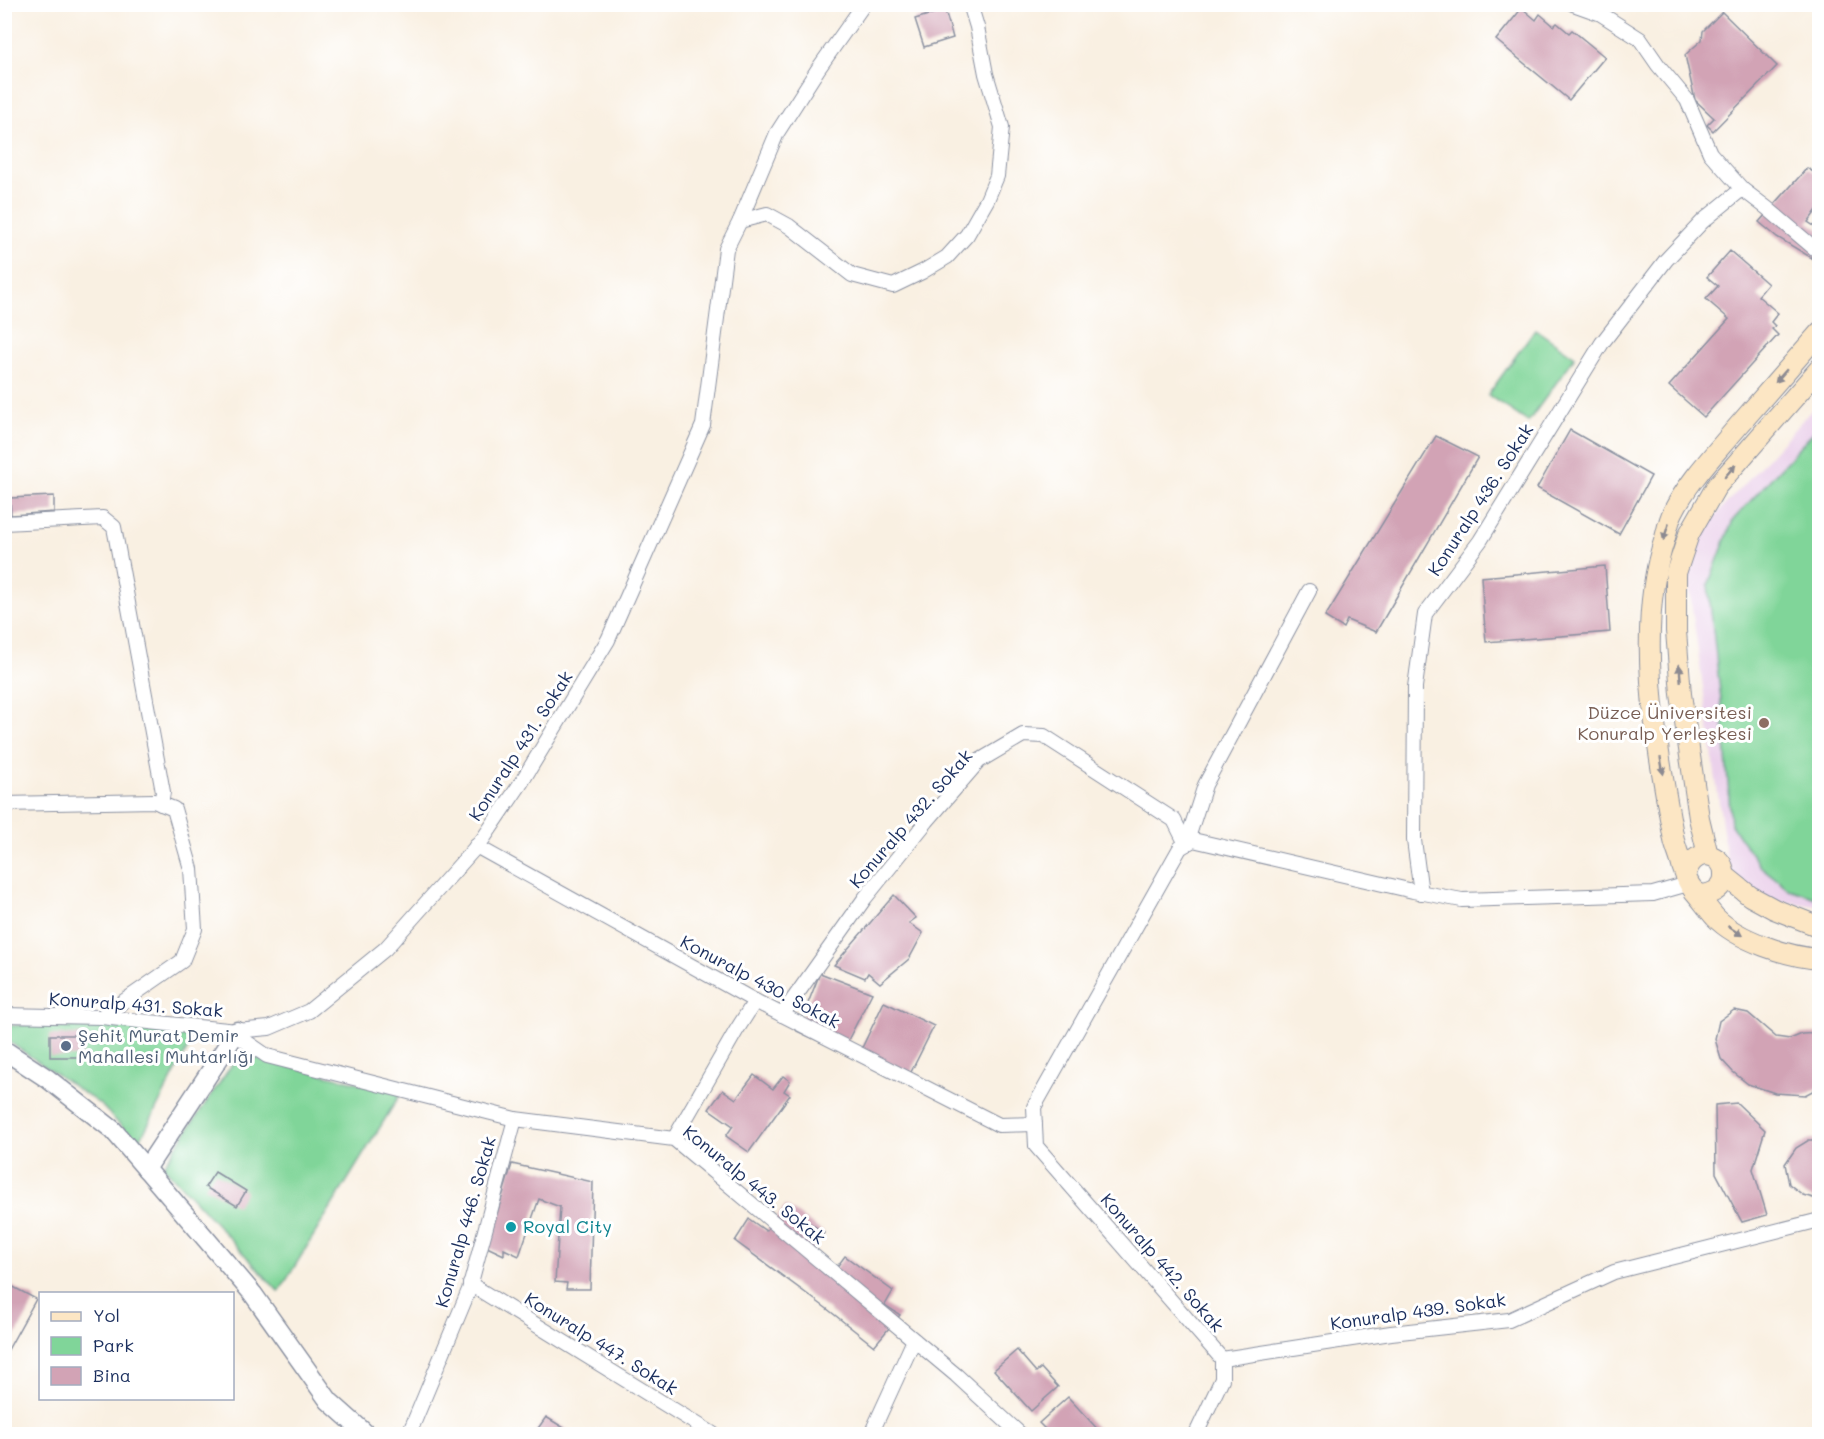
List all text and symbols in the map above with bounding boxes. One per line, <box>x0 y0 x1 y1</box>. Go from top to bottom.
one-way arrow <box>1775 368 1788 384</box>
street label: Konuralp 436. Sokak <box>1422 419 1538 580</box>
one-way arrow <box>1723 463 1736 479</box>
one-way arrow <box>1661 523 1671 541</box>
one-way arrow <box>1675 663 1684 682</box>
street label: Konuralp 431. Sokak <box>463 666 578 825</box>
place label: Düzce Üniversitesi Konuralp Yerleşkesi <box>1578 700 1752 745</box>
marker: Düzce Üniversitesi Konuralp Yerleşkesi <box>1757 716 1771 730</box>
street label: Konuralp 432. Sokak <box>843 744 977 893</box>
one-way arrow <box>1658 757 1667 776</box>
one-way arrow <box>1727 926 1744 937</box>
street label: Konuralp 430. Sokak <box>676 929 844 1033</box>
street label: Konuralp 431. Sokak <box>48 986 224 1022</box>
place label: Şehit Murat Demir Mahallesi Muhtarlığı <box>78 1023 254 1068</box>
marker: Şehit Murat Demir Mahallesi Muhtarlığı <box>59 1039 73 1053</box>
street label: Konuralp 443. Sokak <box>678 1119 831 1249</box>
street label: Konuralp 446. Sokak <box>429 1133 501 1310</box>
street label: Konuralp 442. Sokak <box>1096 1188 1230 1337</box>
place label: Royal City <box>523 1214 612 1238</box>
marker: Royal City <box>504 1220 518 1234</box>
street label: Konuralp 447. Sokak <box>520 1286 683 1400</box>
street label: Konuralp 439. Sokak <box>1329 1287 1507 1335</box>
legend <box>39 1292 234 1400</box>
text: Yol <box>93 1303 120 1327</box>
text: Park <box>93 1333 134 1357</box>
text: Bina <box>93 1363 131 1387</box>

